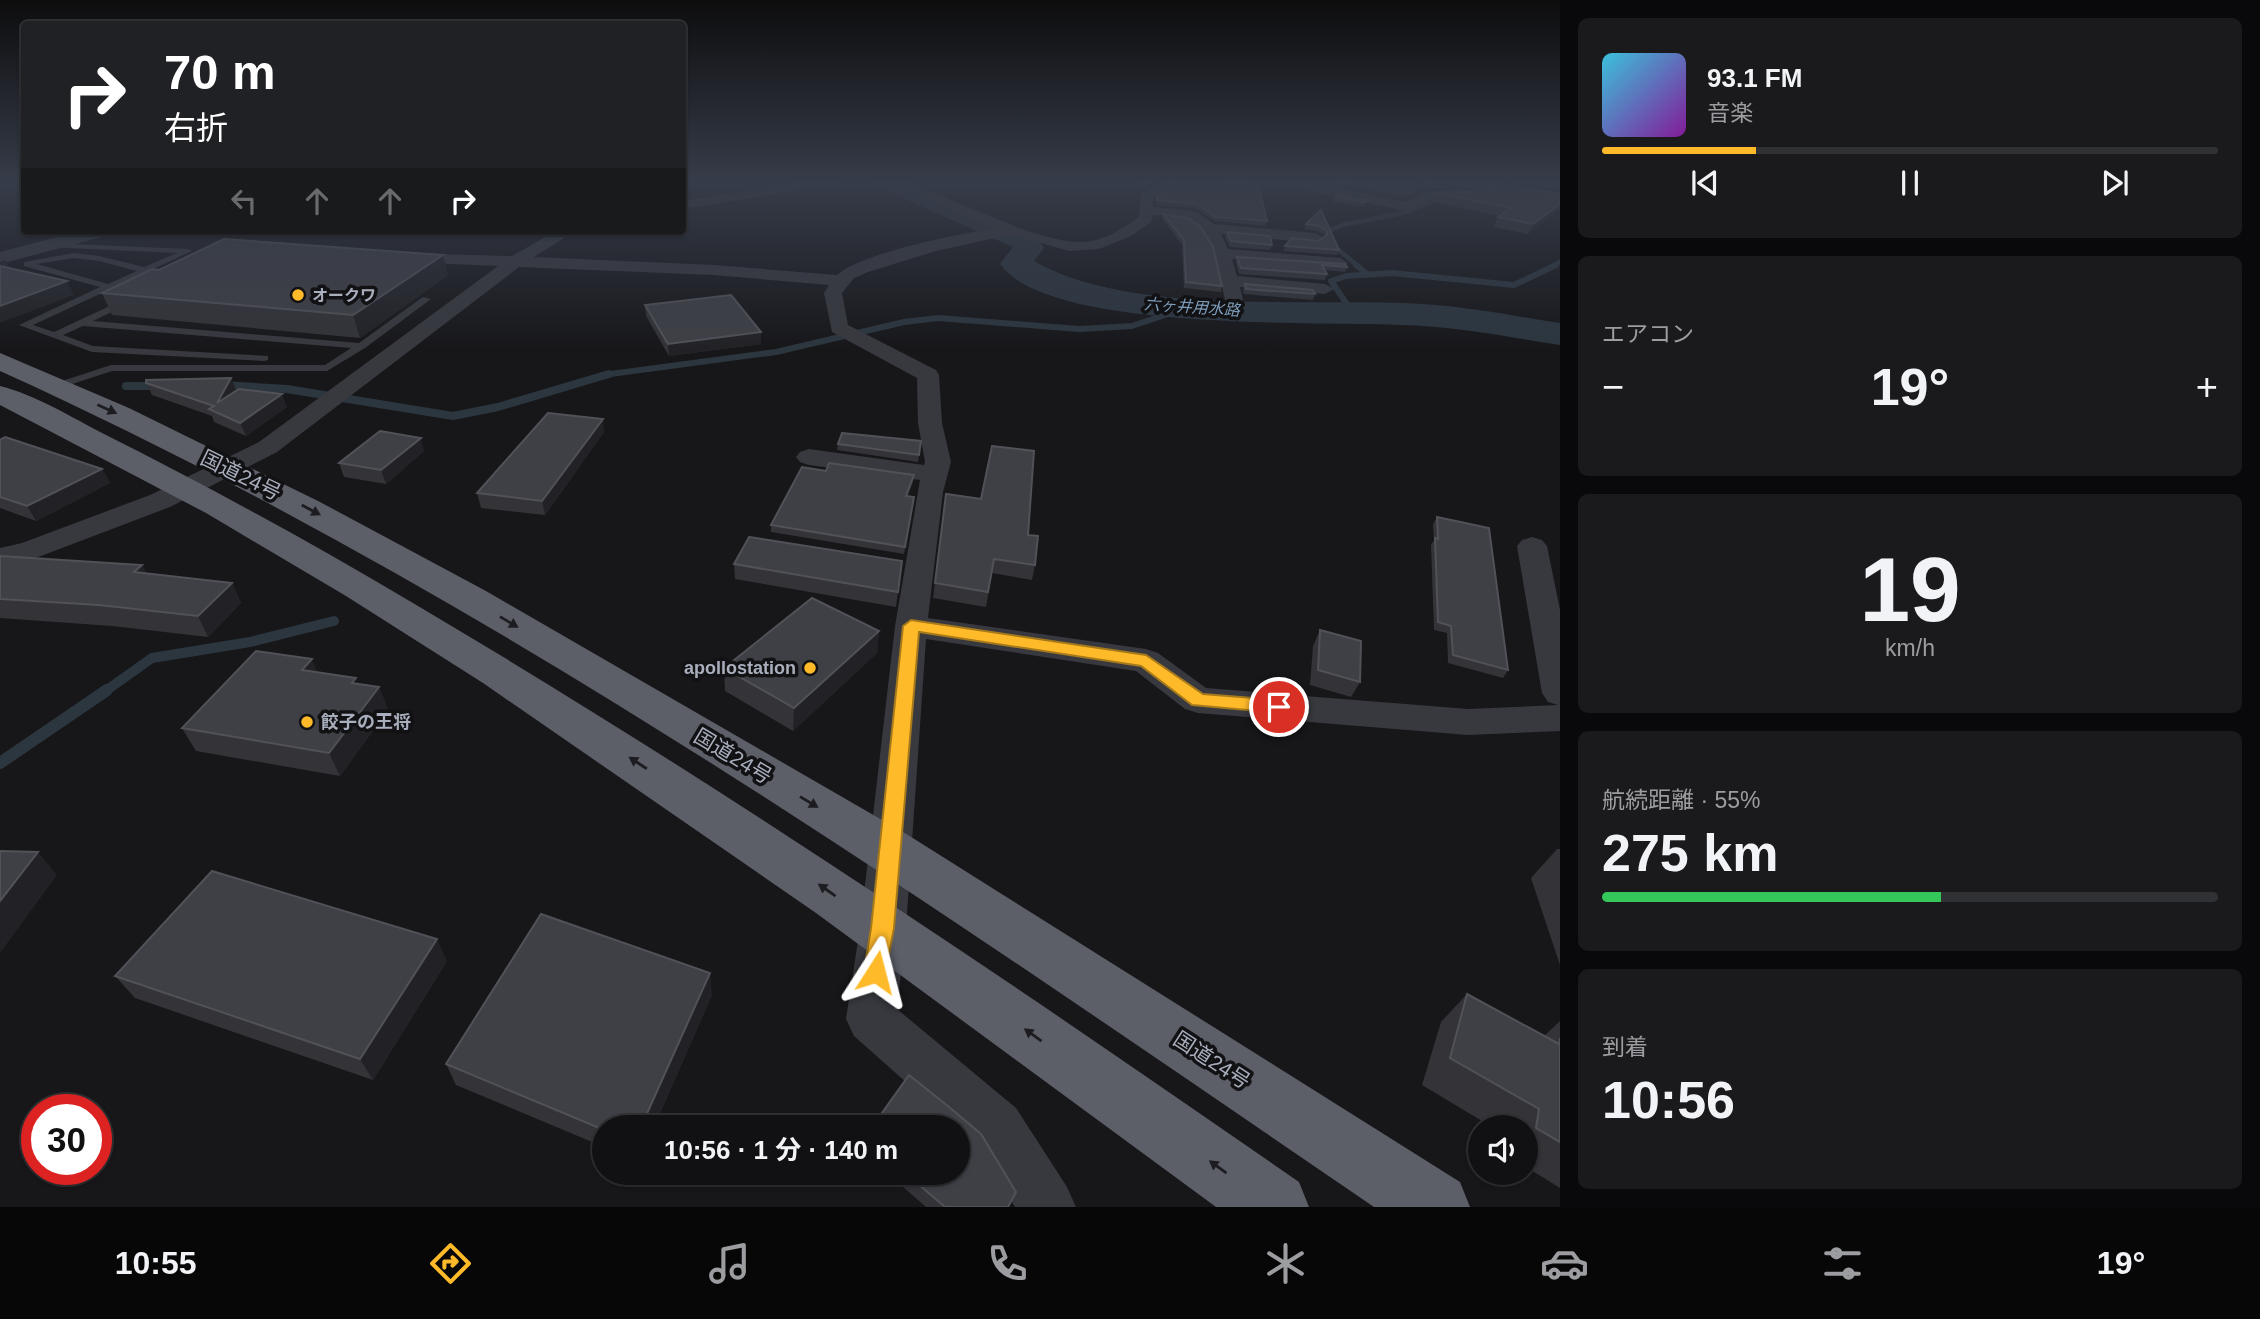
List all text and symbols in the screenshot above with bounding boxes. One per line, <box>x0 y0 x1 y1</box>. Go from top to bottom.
text: 70 m <box>164 45 276 99</box>
icon: right <box>49 49 140 140</box>
text: 93.1 FM <box>1707 63 1802 93</box>
text: 音楽 <box>1707 100 1753 126</box>
text: 右折 <box>164 110 228 146</box>
icon: previous <box>1686 164 1724 202</box>
icon: pause <box>1891 164 1929 202</box>
icon: next <box>2096 164 2134 202</box>
icon: left <box>225 182 263 220</box>
icon: ahead <box>298 182 336 220</box>
icon: ahead <box>371 182 409 220</box>
icon: right <box>444 182 482 220</box>
marker: オークワ <box>290 287 306 303</box>
place label: オークワ <box>312 287 376 304</box>
water label: 六ヶ井用水路 <box>1144 295 1242 319</box>
text: エアコン <box>1602 321 1694 347</box>
text: 19° <box>1871 358 1949 416</box>
text: − <box>1602 366 1624 408</box>
text: + <box>2196 366 2218 408</box>
one-way arrow <box>97 403 117 415</box>
street label: 国道24号 <box>197 446 285 504</box>
one-way arrow <box>301 504 320 516</box>
text: 19 <box>1859 539 1961 640</box>
one-way arrow <box>499 615 518 628</box>
text: km/h <box>1885 635 1935 661</box>
place label: apollostation <box>684 658 796 678</box>
marker: apollostation <box>802 660 818 676</box>
pin <box>1249 677 1309 737</box>
icon: arrive <box>1260 688 1298 726</box>
place label: 餃子の王将 <box>320 712 411 732</box>
marker: 餃子の王将 <box>299 714 315 730</box>
street label: 国道24号 <box>690 724 776 788</box>
one-way arrow <box>629 756 647 770</box>
text: 航続距離 · 55% <box>1602 787 1760 813</box>
one-way arrow <box>800 796 819 808</box>
text: 275 km <box>1602 824 1778 882</box>
one-way arrow <box>818 883 836 897</box>
position arrow <box>839 935 913 1009</box>
street label: 国道24号 <box>1170 1027 1254 1093</box>
one-way arrow <box>1024 1028 1042 1042</box>
text: 到着 <box>1602 1034 1648 1060</box>
text: 10:56 <box>1602 1071 1735 1129</box>
speed limit sign: 30 <box>21 1094 112 1185</box>
map controls <box>1468 1115 1538 1185</box>
button: sound <box>1468 1115 1538 1185</box>
text: 10:56 · 1 分 · 140 m <box>664 1135 898 1165</box>
one-way arrow <box>1209 1160 1227 1174</box>
icon: directions <box>426 1239 475 1288</box>
icon: music <box>705 1239 754 1288</box>
icon: phone <box>983 1239 1032 1288</box>
icon: climate <box>1261 1239 1310 1288</box>
icon: car <box>1540 1239 1589 1288</box>
icon: filters <box>1818 1239 1867 1288</box>
text: 10:55 <box>115 1245 197 1281</box>
text: 19° <box>2097 1245 2145 1281</box>

